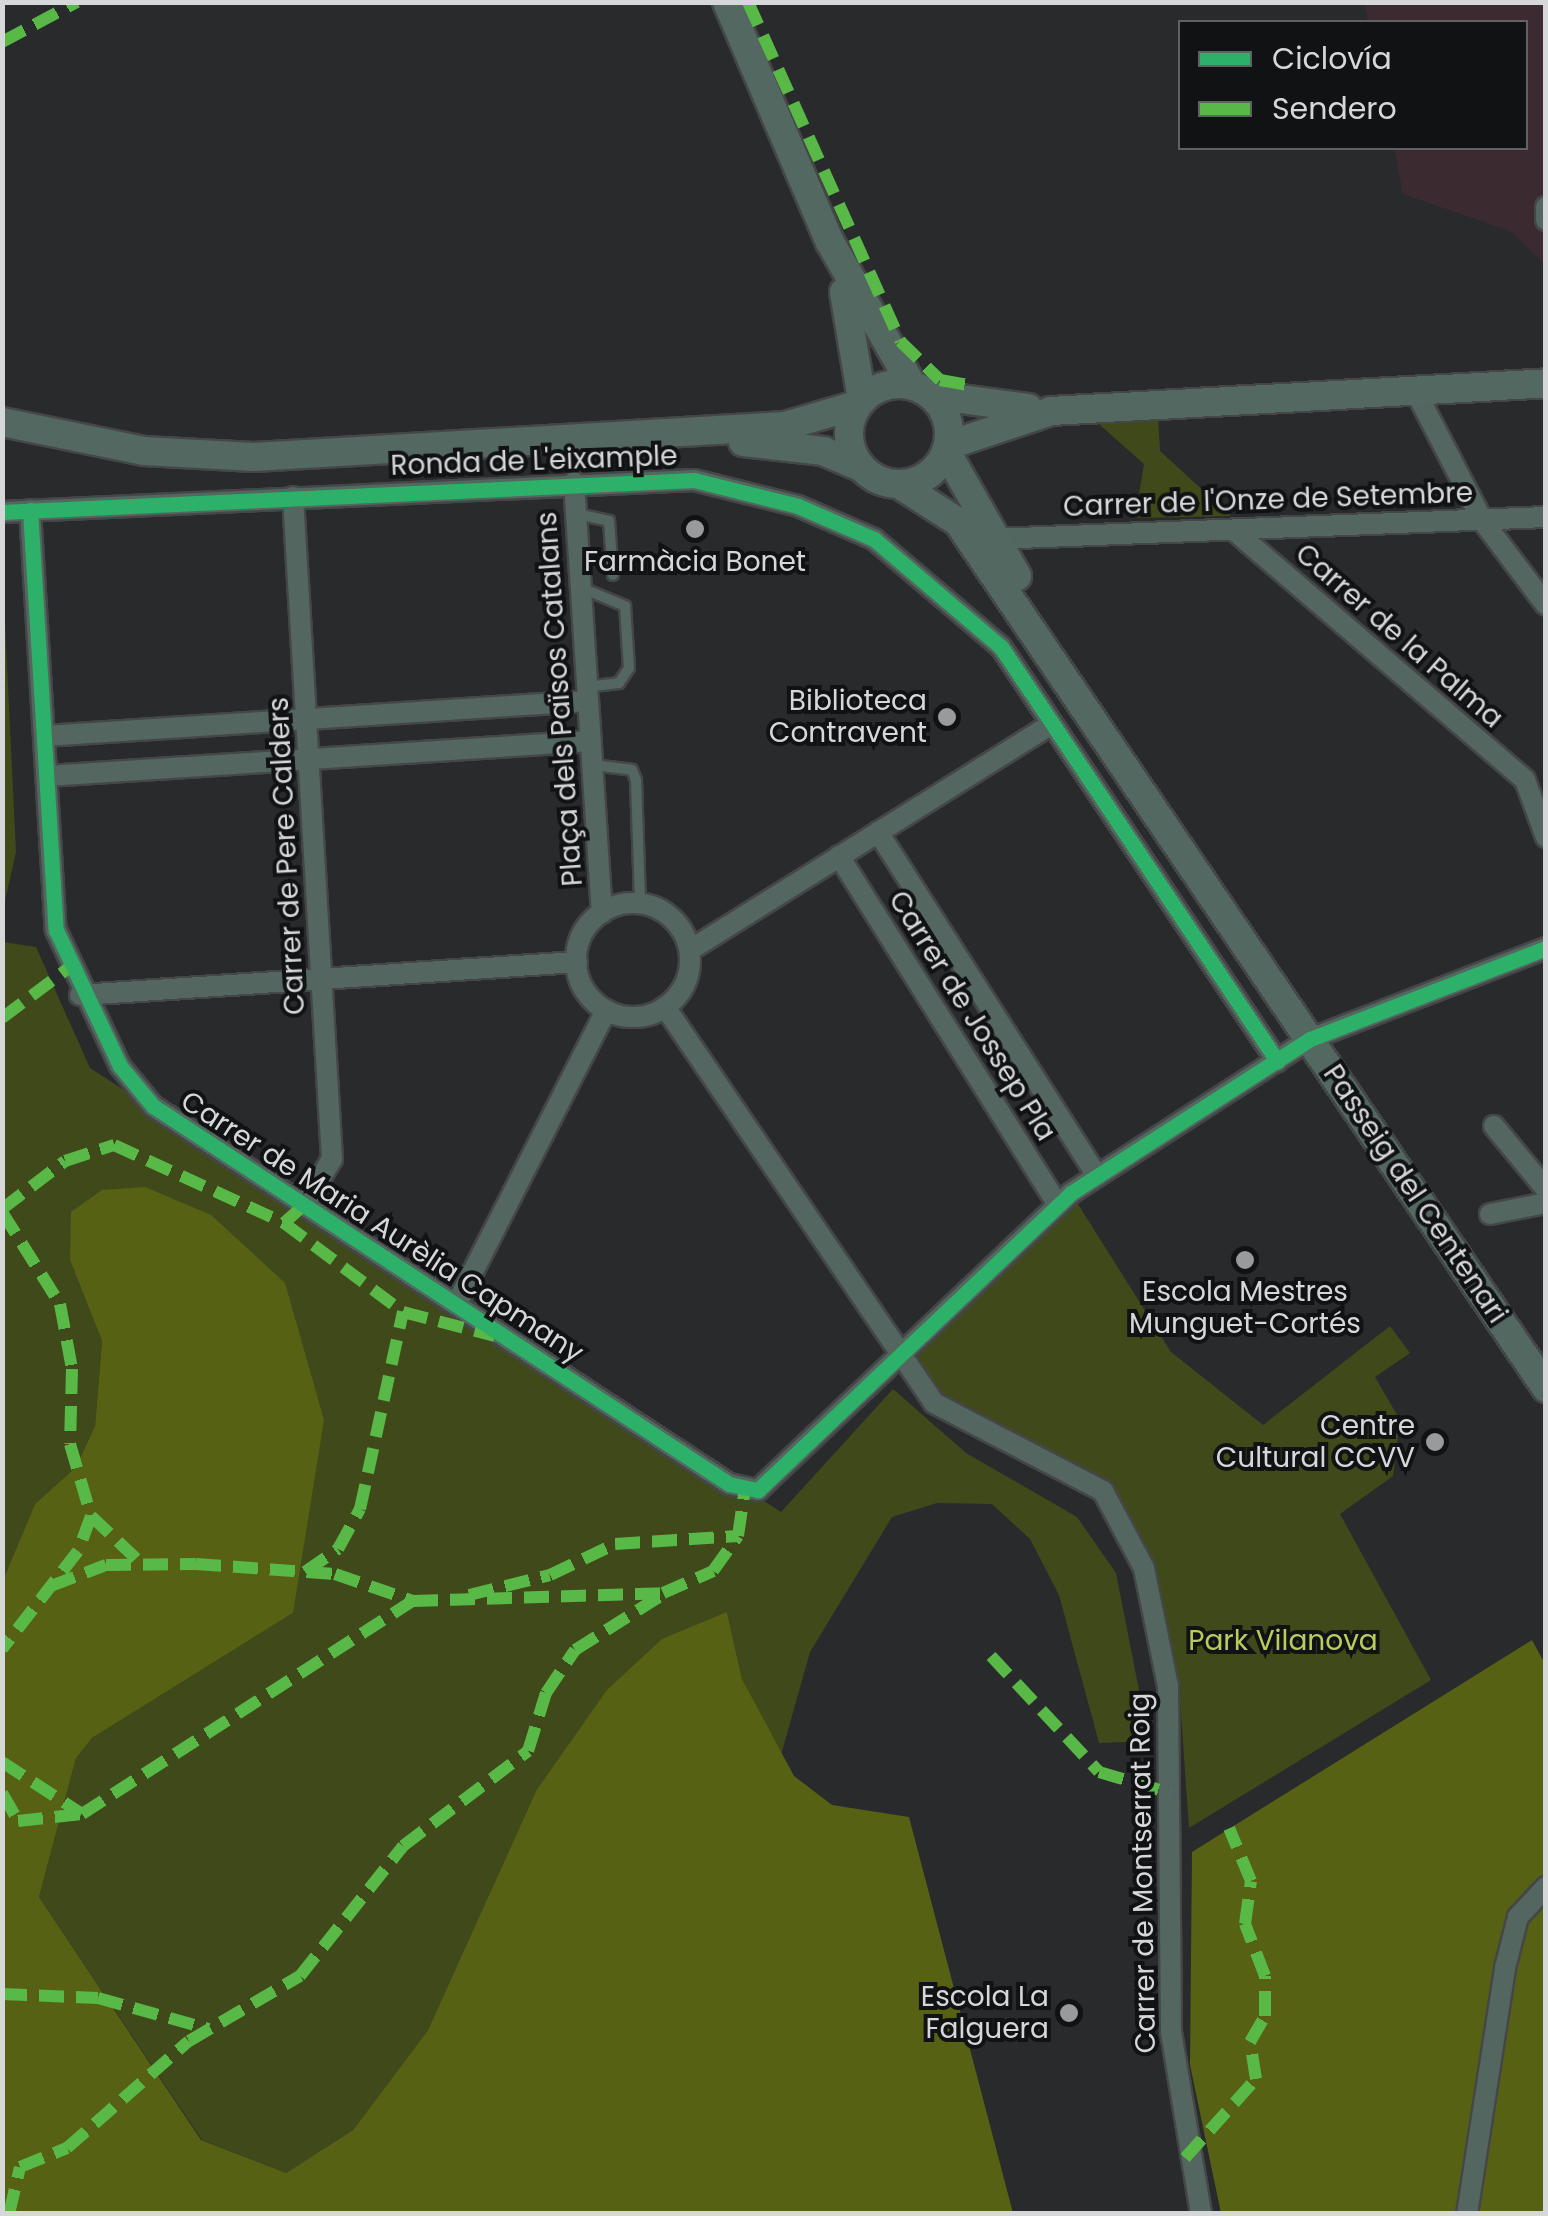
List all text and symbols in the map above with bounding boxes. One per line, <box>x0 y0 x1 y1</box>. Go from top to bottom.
legend <box>1178 20 1528 150</box>
text: Ciclovía <box>1272 37 1392 80</box>
text: Sendero <box>1272 87 1397 130</box>
street label: Ronda de L'eixample <box>390 439 678 483</box>
street label: Carrer de l'Onze de Setembre <box>1063 476 1473 524</box>
street label: Plaça dels Països Catalans <box>530 511 590 887</box>
marker: Farmàcia Bonet <box>684 518 706 540</box>
street label: Carrer de la Palma <box>1289 537 1509 735</box>
place label: Farmàcia Bonet <box>584 545 806 579</box>
place label: Biblioteca Contravent <box>769 684 927 750</box>
street label: Carrer de Pere Calders <box>262 696 312 1016</box>
marker: Biblioteca Contravent <box>936 706 958 728</box>
street label: Carrer de Jossep Pla <box>881 885 1063 1147</box>
street label: Passeig del Centenari <box>1316 1058 1514 1330</box>
street label: Carrer de Maria Aurèlia Capmany <box>175 1084 589 1370</box>
marker: Escola Mestres Munguet-Cortés <box>1234 1249 1256 1271</box>
place label: Escola Mestres Munguet-Cortés <box>1129 1275 1361 1341</box>
place label: Centre Cultural CCVV <box>1216 1409 1415 1475</box>
marker: Centre Cultural CCVV <box>1424 1431 1446 1453</box>
park label: Park Vilanova <box>1188 1624 1378 1658</box>
street label: Carrer de Montserrat Roig <box>1123 1692 1163 2054</box>
place label: Escola La Falguera <box>921 1980 1049 2046</box>
marker: Escola La Falguera <box>1058 2002 1080 2024</box>

